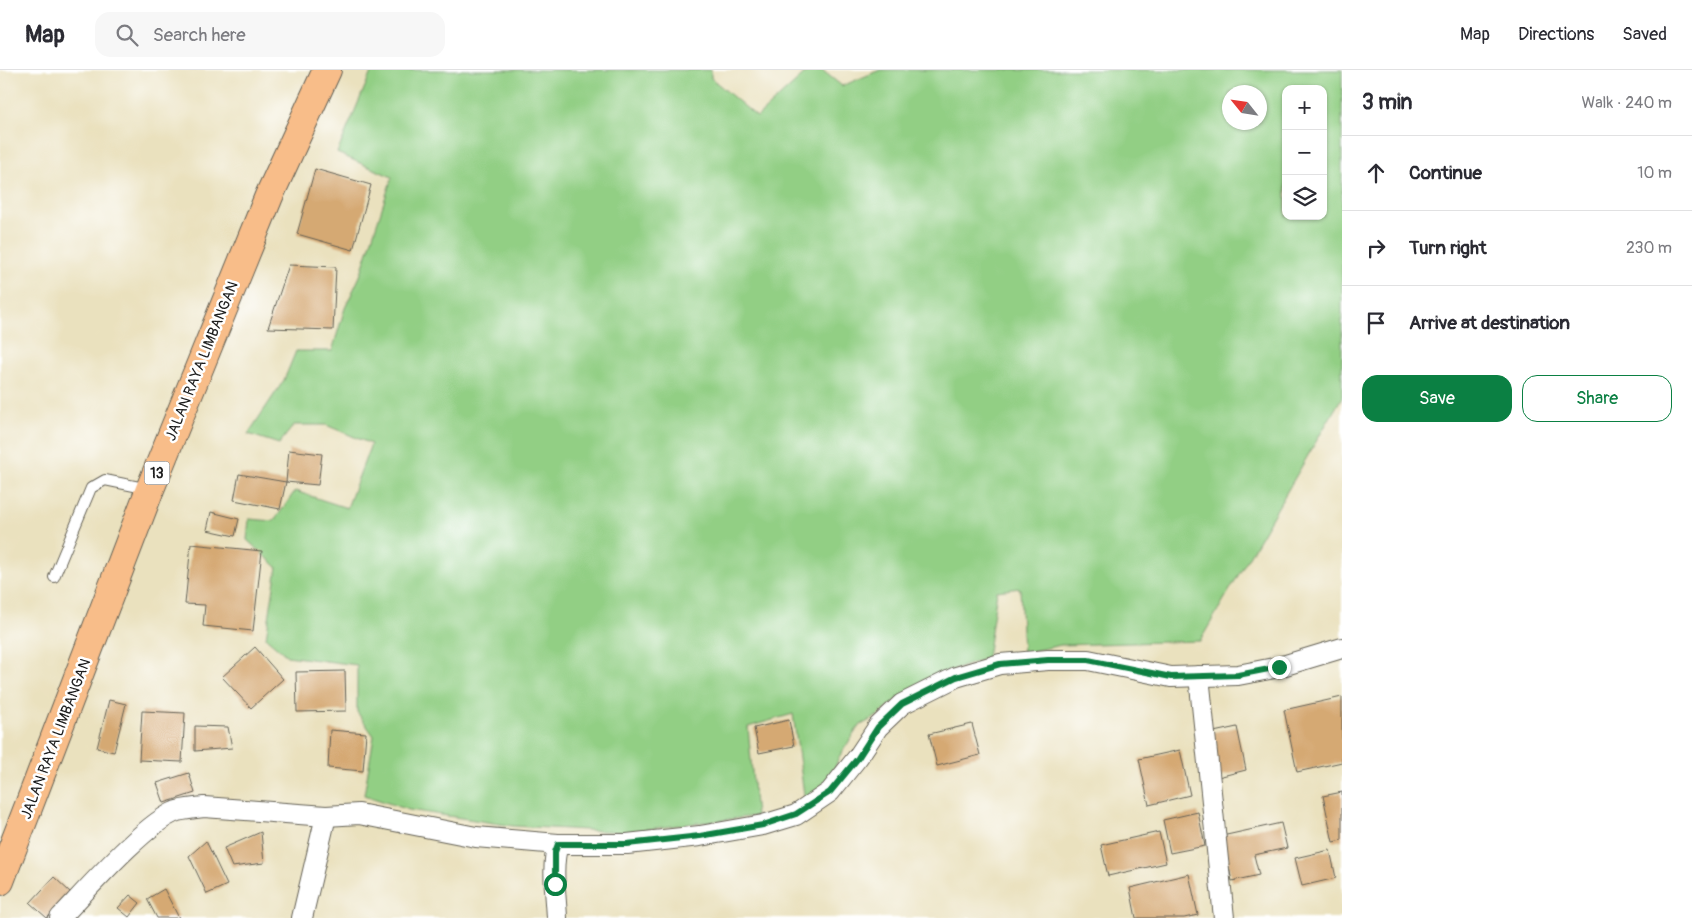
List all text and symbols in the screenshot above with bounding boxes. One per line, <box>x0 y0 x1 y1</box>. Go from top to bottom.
search box <box>95 12 445 57</box>
text: Map <box>25 20 65 49</box>
icon: search <box>113 21 141 49</box>
text: Search here <box>153 23 246 47</box>
text: Map <box>1460 23 1490 46</box>
text: Directions <box>1518 23 1594 46</box>
text: Saved <box>1622 23 1667 46</box>
north arrow <box>1222 85 1267 130</box>
map controls <box>1282 85 1327 220</box>
button: + <box>1282 85 1327 130</box>
text: 3 min <box>1362 89 1412 116</box>
text: Walk · 240 m <box>1581 93 1672 113</box>
button: − <box>1282 130 1327 175</box>
icon: ahead <box>1362 159 1390 187</box>
text: Continue <box>1409 161 1482 185</box>
text: 10 m <box>1637 163 1672 183</box>
button: layers <box>1282 175 1327 220</box>
icon: right <box>1362 234 1390 262</box>
text: Turn right <box>1409 236 1487 260</box>
text: 230 m <box>1626 238 1672 258</box>
street label: JALAN RAYA LIMBANGAN <box>161 278 243 444</box>
icon: arrive <box>1362 309 1390 337</box>
text: Arrive at destination <box>1409 311 1570 335</box>
button: Save <box>1362 375 1512 422</box>
button: Share <box>1522 375 1672 422</box>
road number: 13 <box>144 462 170 484</box>
street label: JALAN RAYA LIMBANGAN <box>17 656 95 822</box>
route end <box>1268 656 1291 679</box>
route start <box>544 873 567 896</box>

